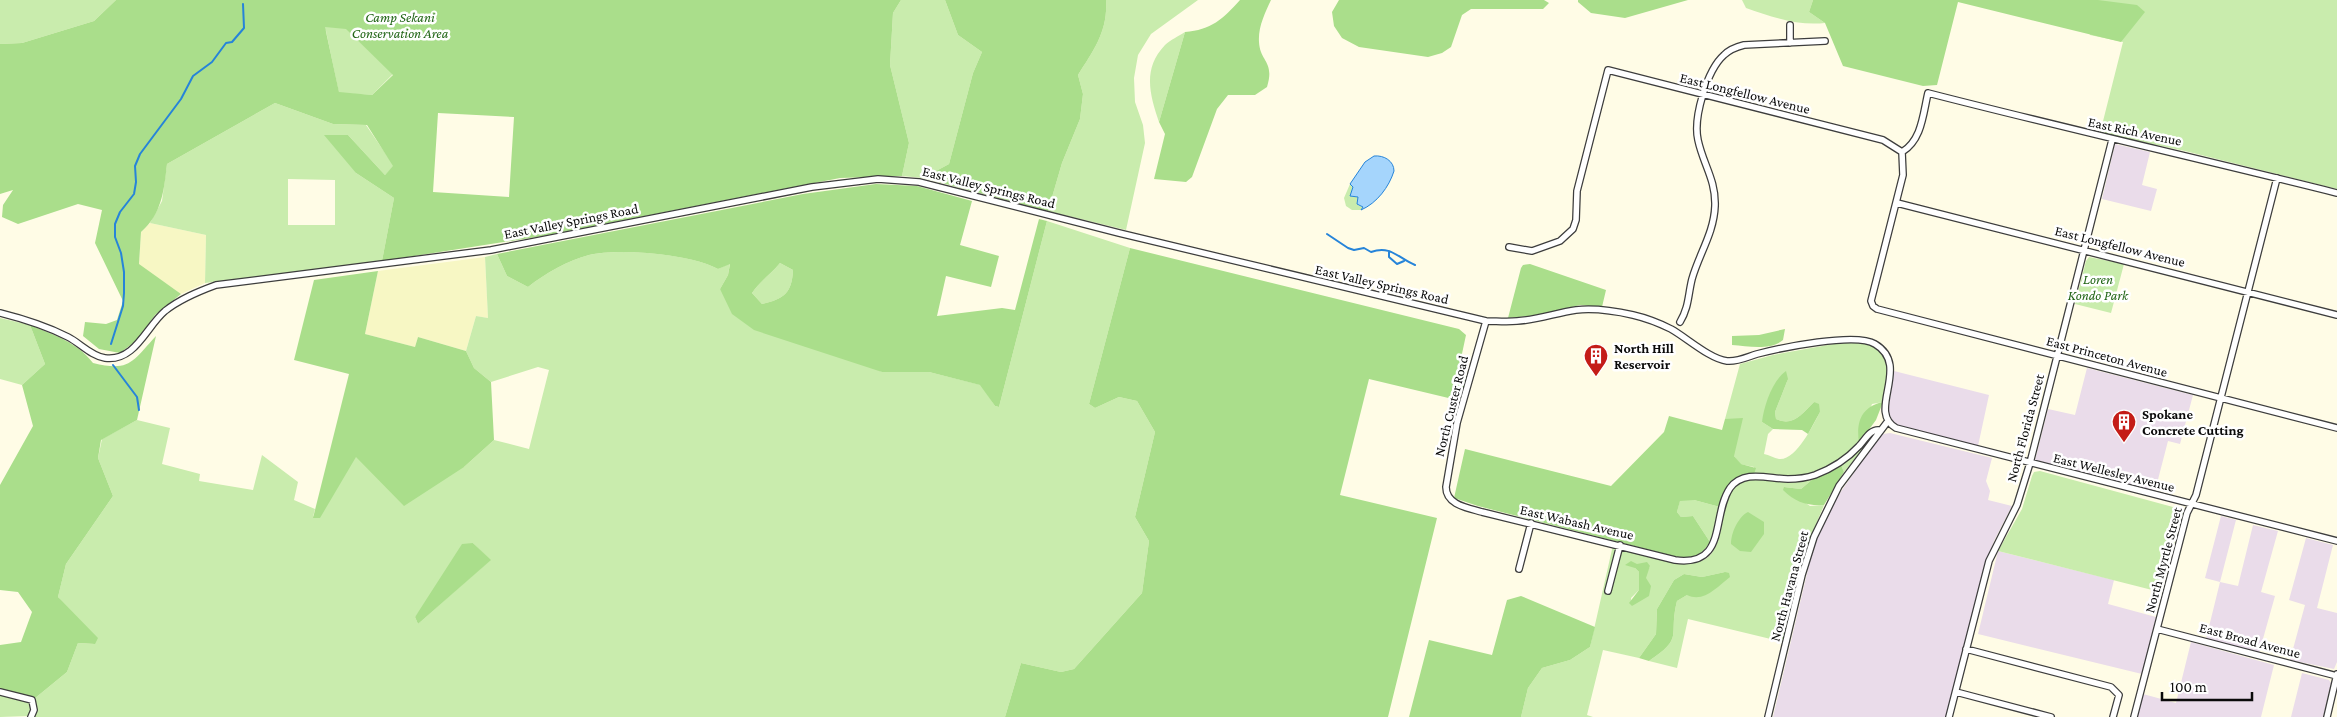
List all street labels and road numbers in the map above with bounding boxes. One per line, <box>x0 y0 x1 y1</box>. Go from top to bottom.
street label: East Longfellow Avenue <box>1678 69 1812 117</box>
street label: East Rich Avenue <box>2087 113 2183 149</box>
street label: East Valley Springs Road <box>921 163 1058 211</box>
street label: East Valley Springs Road <box>502 200 640 242</box>
street label: East Longfellow Avenue <box>2053 222 2187 270</box>
street label: East Valley Springs Road <box>1314 261 1451 307</box>
street label: East Princeton Avenue <box>2045 332 2169 380</box>
street label: North Custer Road <box>1431 353 1471 458</box>
street label: North Florida Street <box>2003 372 2047 484</box>
street label: East Wellesley Avenue <box>2052 449 2176 495</box>
street label: East Wabash Avenue <box>1519 501 1635 543</box>
street label: North Myrtle Street <box>2141 505 2185 615</box>
street label: North Havana Street <box>1767 529 1812 643</box>
street label: East Broad Avenue <box>2198 619 2302 661</box>

